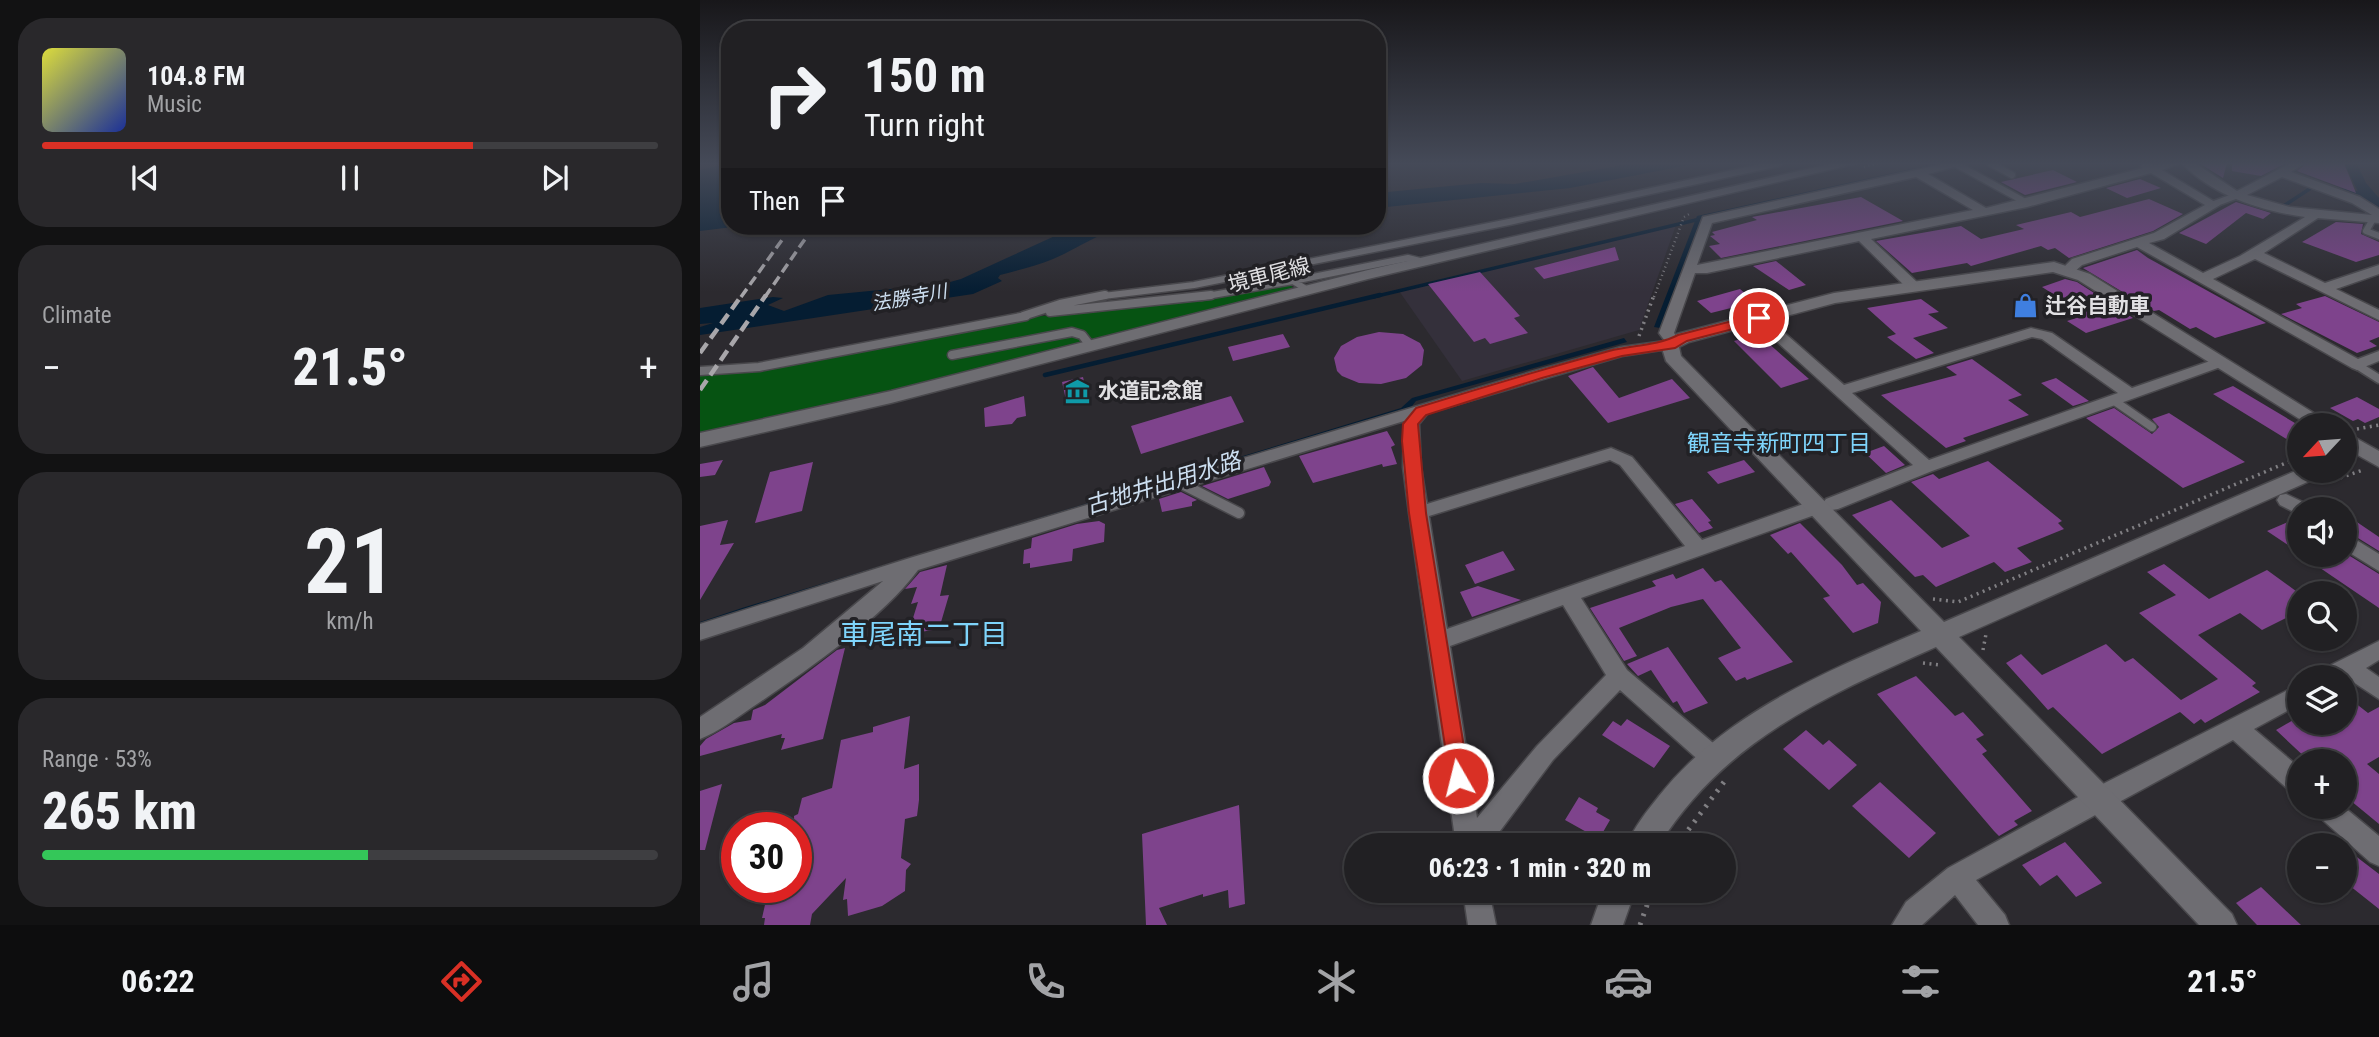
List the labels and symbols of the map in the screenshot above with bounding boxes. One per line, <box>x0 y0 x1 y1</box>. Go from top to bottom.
street label: 境車尾線 <box>1225 253 1313 297</box>
water label: 法勝寺川 <box>870 279 950 315</box>
pin <box>1729 288 1789 348</box>
shop icon: 辻谷自動車 <box>2011 292 2039 320</box>
place label: 辻谷自動車 <box>2045 294 2150 318</box>
museum icon: 水道記念館 <box>1064 377 1092 405</box>
place label: 水道記念館 <box>1098 379 1203 403</box>
north arrow <box>2287 413 2357 483</box>
district label: 観音寺新町四丁目 <box>1687 430 1871 457</box>
water label: 古地井出用水路 <box>1082 446 1246 520</box>
district label: 車尾南二丁目 <box>840 618 1008 651</box>
position arrow <box>1421 741 1495 815</box>
speed limit sign: 30 <box>721 812 812 903</box>

